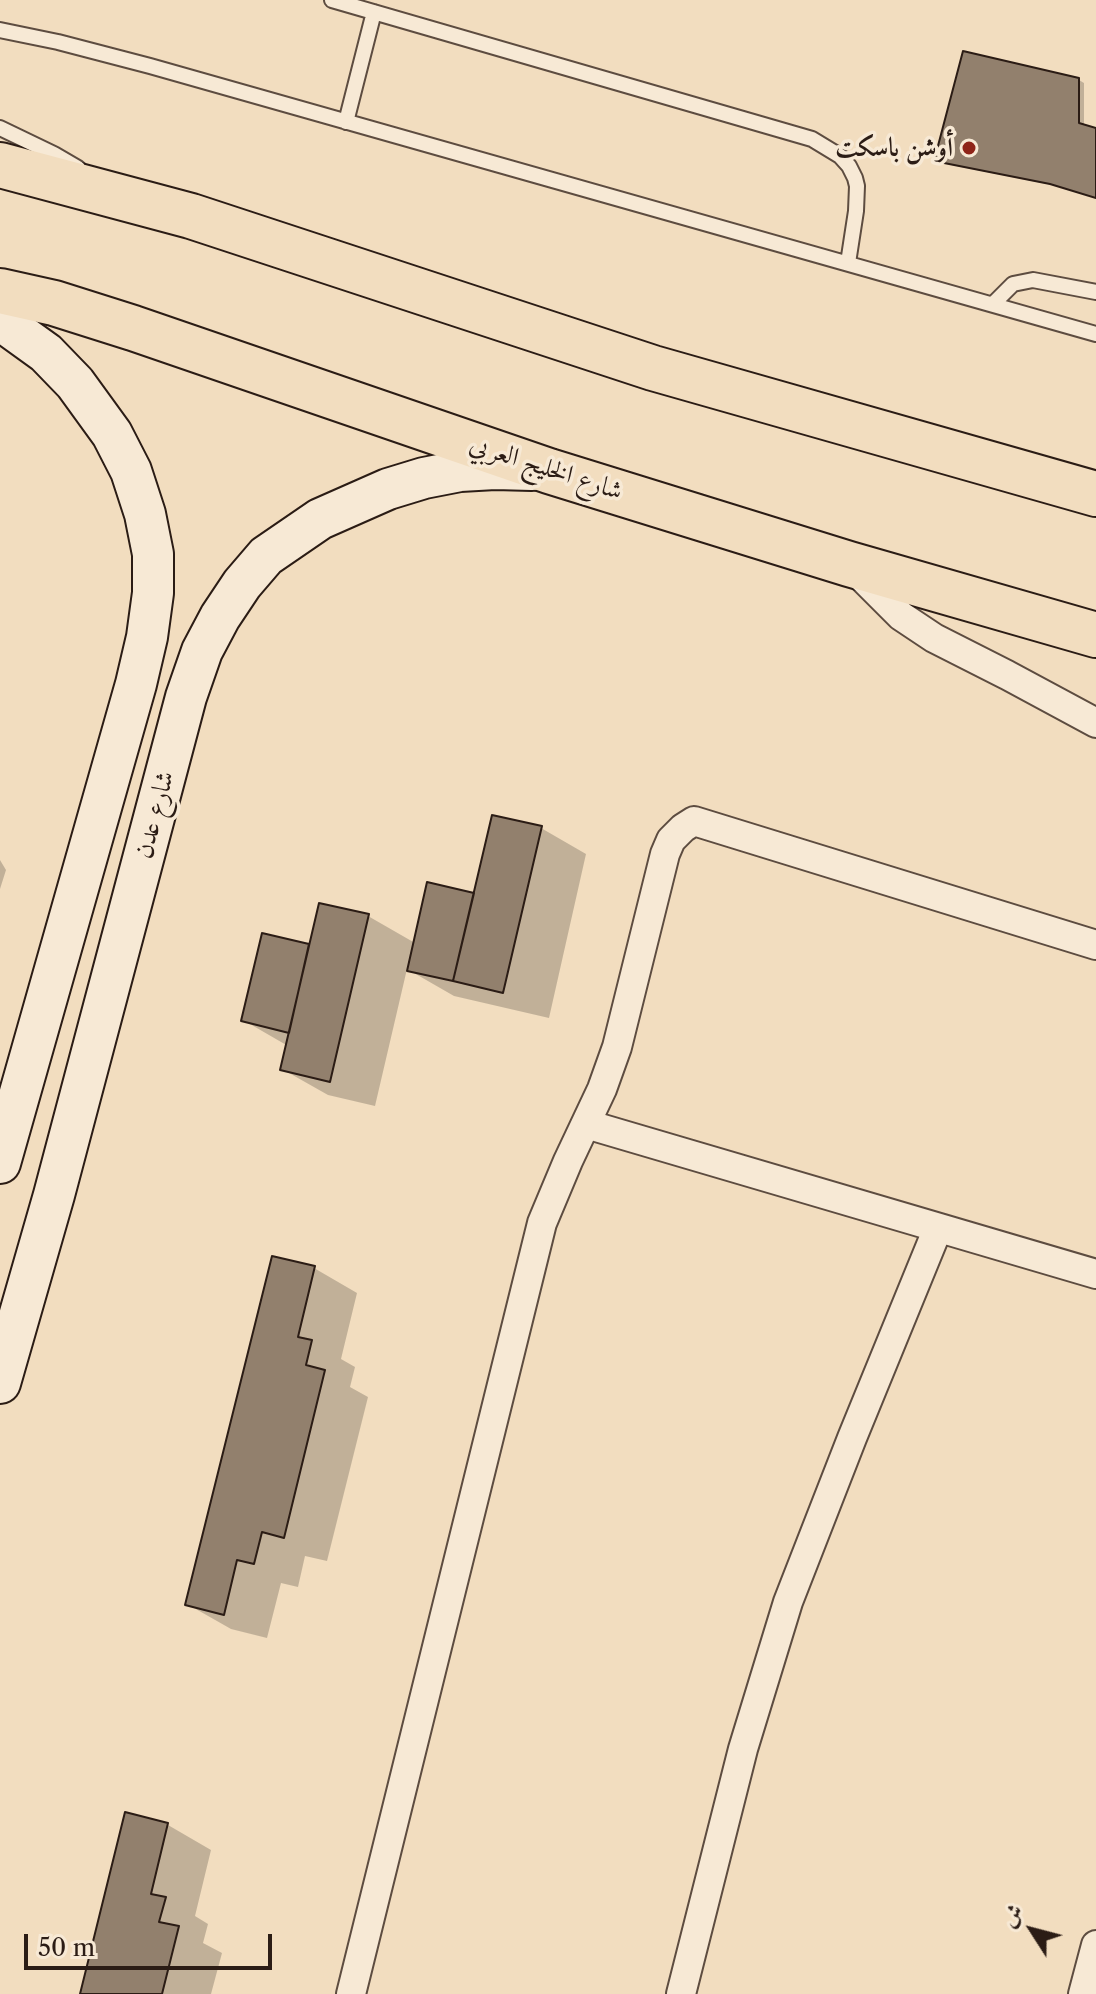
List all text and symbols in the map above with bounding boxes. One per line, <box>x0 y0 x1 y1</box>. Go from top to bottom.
place label: أوشن باسكت <box>835 132 953 164</box>
marker: أوشن باسكت <box>960 139 978 157</box>
street label: شارع الخليج العربي <box>466 429 626 507</box>
street label: شارع عدن <box>128 768 182 862</box>
north arrow <box>992 1890 1072 1970</box>
text: ش <box>995 1899 1030 1932</box>
scale bar <box>28 1918 276 1968</box>
text: 50 m <box>38 1933 95 1962</box>

